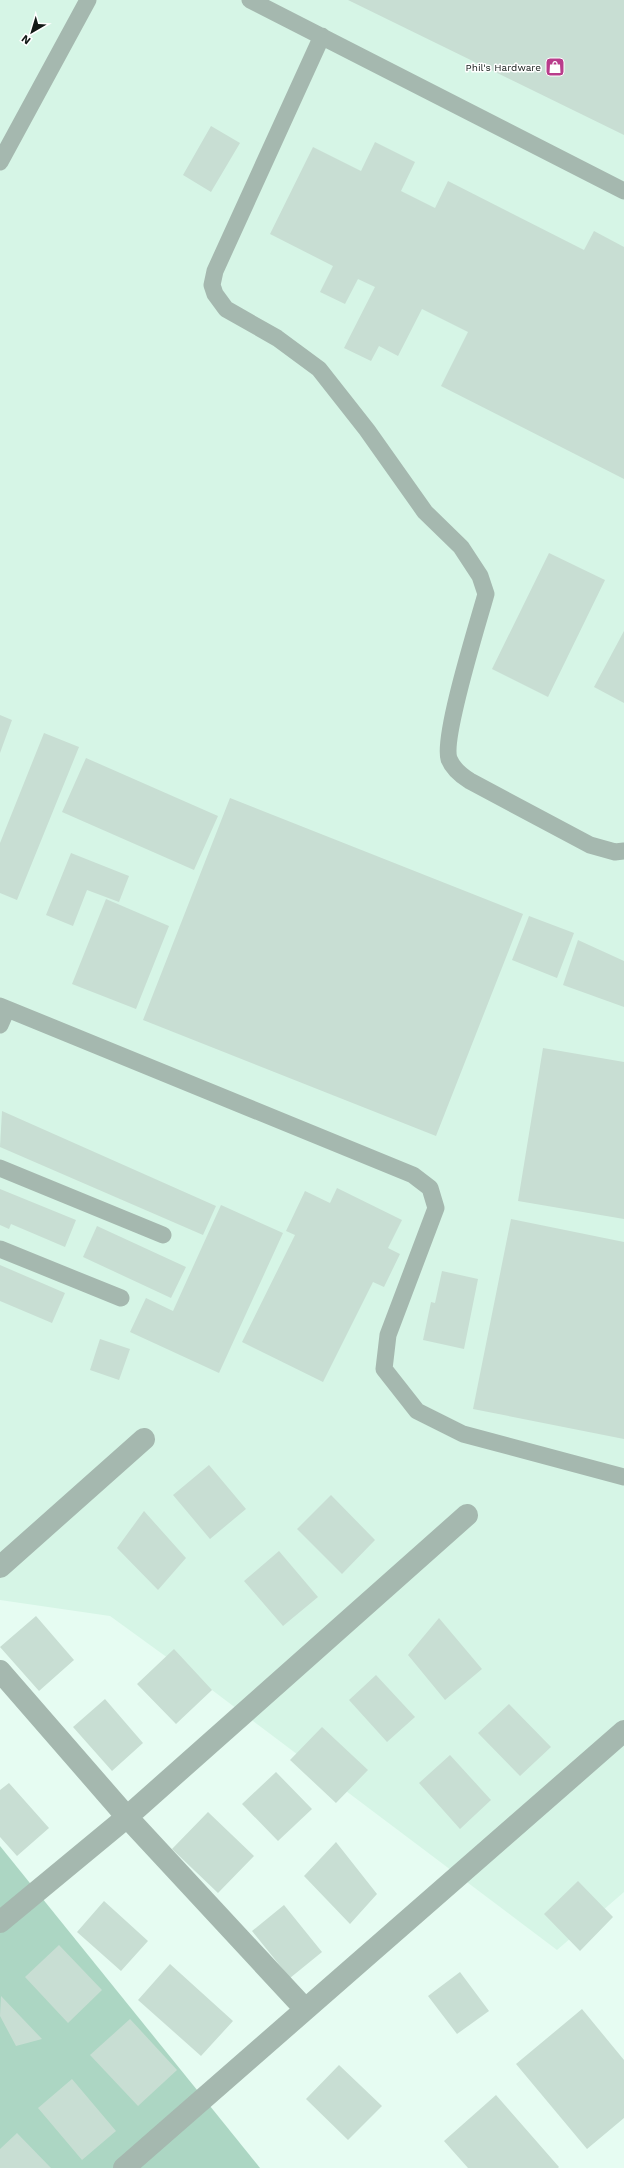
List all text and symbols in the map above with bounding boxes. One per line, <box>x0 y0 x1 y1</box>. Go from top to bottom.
north arrow <box>12 12 52 52</box>
text: N <box>19 32 33 47</box>
shop icon: Phil's Hardware <box>544 56 566 78</box>
place label: Phil's Hardware <box>466 62 541 73</box>

